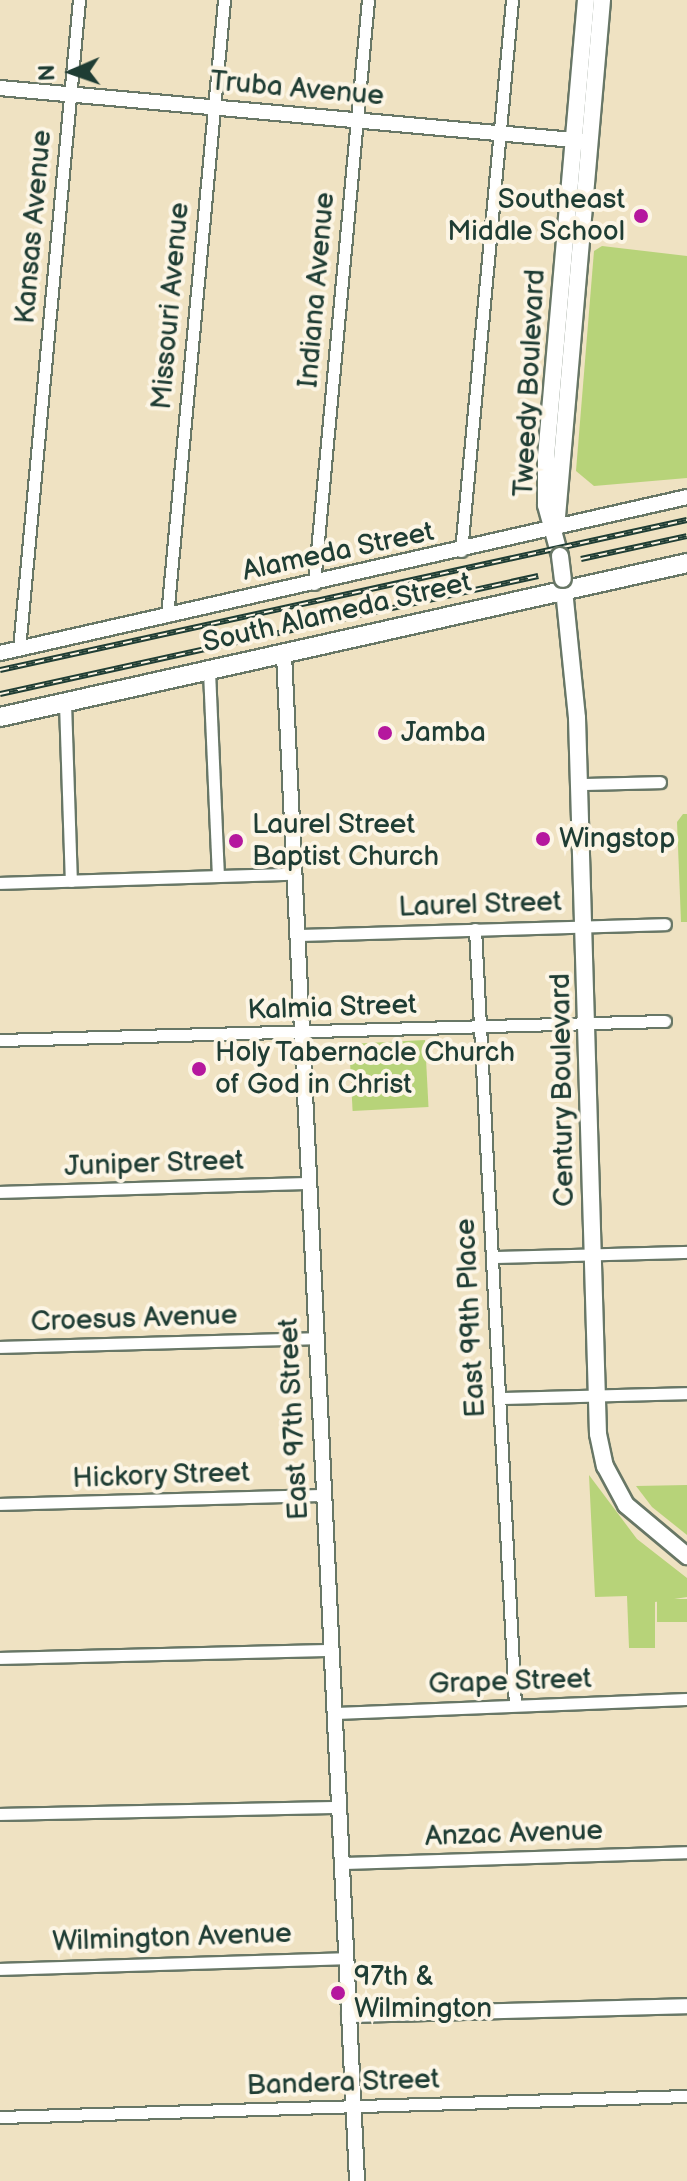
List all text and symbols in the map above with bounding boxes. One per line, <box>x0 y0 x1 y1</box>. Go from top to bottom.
north arrow <box>32 32 112 112</box>
text: N <box>34 64 61 82</box>
street label: Truba Avenue <box>209 65 385 113</box>
street label: Kansas Avenue <box>9 129 59 325</box>
place label: Southeast Middle School <box>447 183 625 249</box>
street label: Indiana Avenue <box>292 191 342 389</box>
street label: Missouri Avenue <box>145 201 197 411</box>
marker: Southeast Middle School <box>632 207 650 225</box>
street label: Tweedy Boulevard <box>507 267 553 499</box>
street label: Alameda Street <box>239 515 437 589</box>
street label: South Alameda Street <box>199 566 475 660</box>
place label: Jamba <box>401 716 486 750</box>
marker: Jamba <box>376 724 394 742</box>
place label: Laurel Street Baptist Church <box>252 808 439 874</box>
place label: Wingstop <box>559 822 675 856</box>
marker: Wingstop <box>534 830 552 848</box>
marker: Laurel Street Baptist Church <box>227 832 245 850</box>
street label: Laurel Street <box>398 885 562 925</box>
street label: Century Boulevard <box>544 972 582 1208</box>
street label: Kalmia Street <box>247 988 417 1028</box>
place label: Holy Tabernacle Church of God in Christ <box>215 1036 518 1102</box>
marker: Holy Tabernacle Church of God in Christ <box>190 1060 208 1078</box>
street label: Juniper Street <box>64 1144 244 1184</box>
street label: East 99th Place <box>449 1218 493 1418</box>
street label: Croesus Avenue <box>30 1299 238 1339</box>
street label: East 97th Street <box>272 1317 316 1521</box>
street label: Hickory Street <box>71 1456 251 1496</box>
street label: Grape Street <box>428 1662 592 1702</box>
street label: Anzac Avenue <box>424 1814 604 1854</box>
street label: Wilmington Avenue <box>52 1917 292 1959</box>
place label: 97th & Wilmington <box>354 1960 492 2026</box>
marker: 97th & Wilmington <box>329 1984 347 2002</box>
street label: Bandera Street <box>246 2063 440 2103</box>

